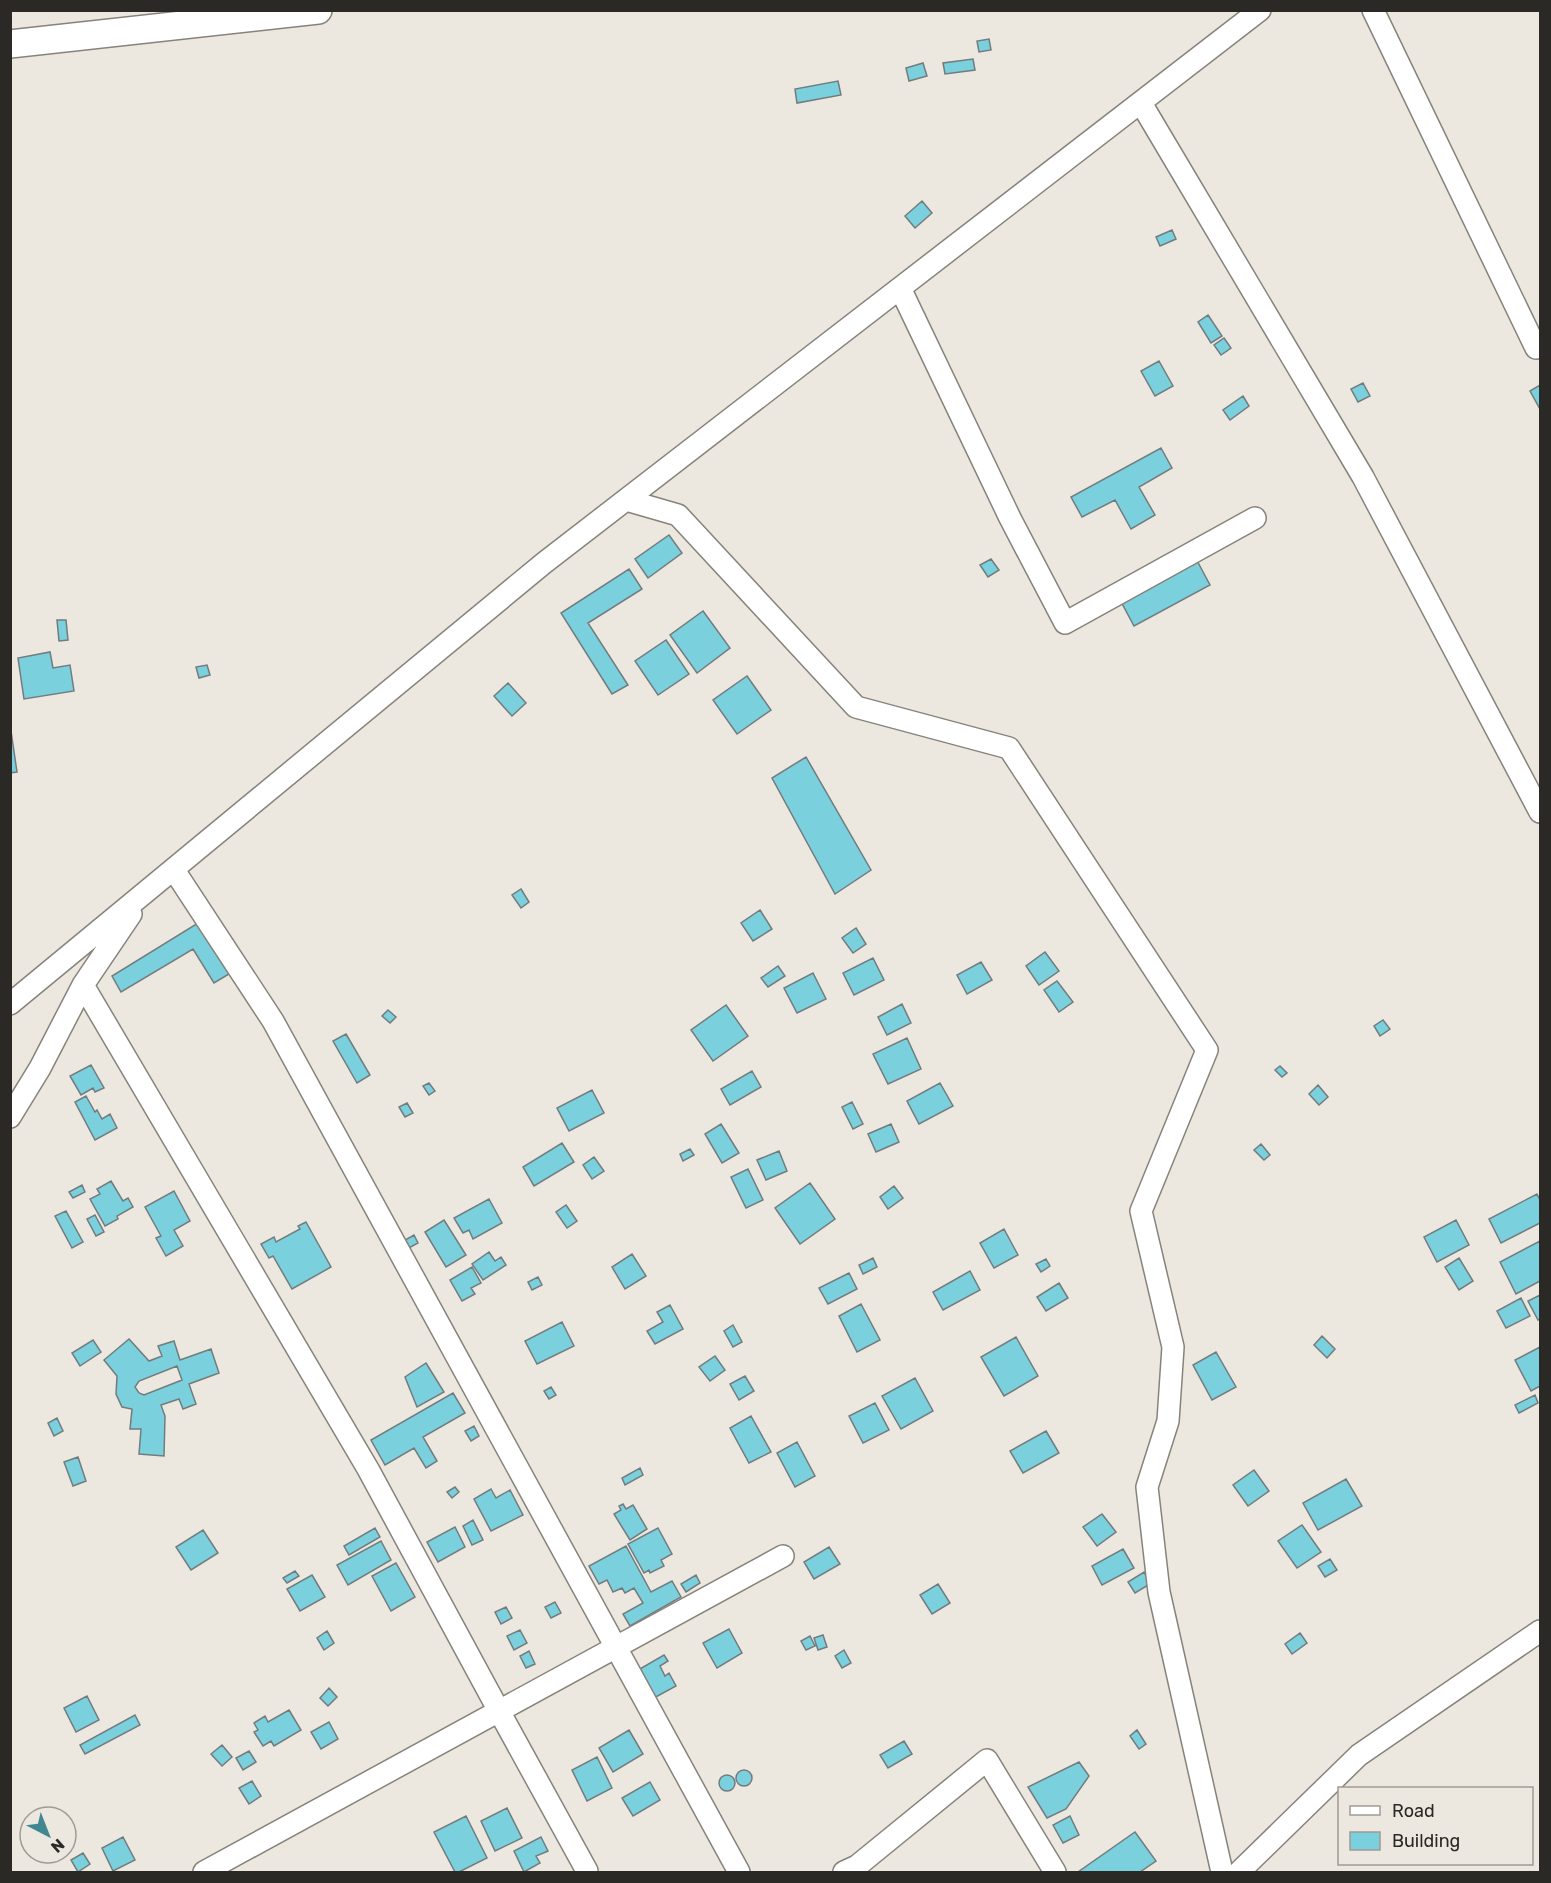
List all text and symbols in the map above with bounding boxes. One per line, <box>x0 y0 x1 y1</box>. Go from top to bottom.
legend <box>1338 1787 1533 1865</box>
text: Road <box>1392 1800 1435 1822</box>
north arrow <box>18 1805 78 1865</box>
text: Building <box>1392 1830 1460 1852</box>
text: N <box>47 1835 68 1857</box>

